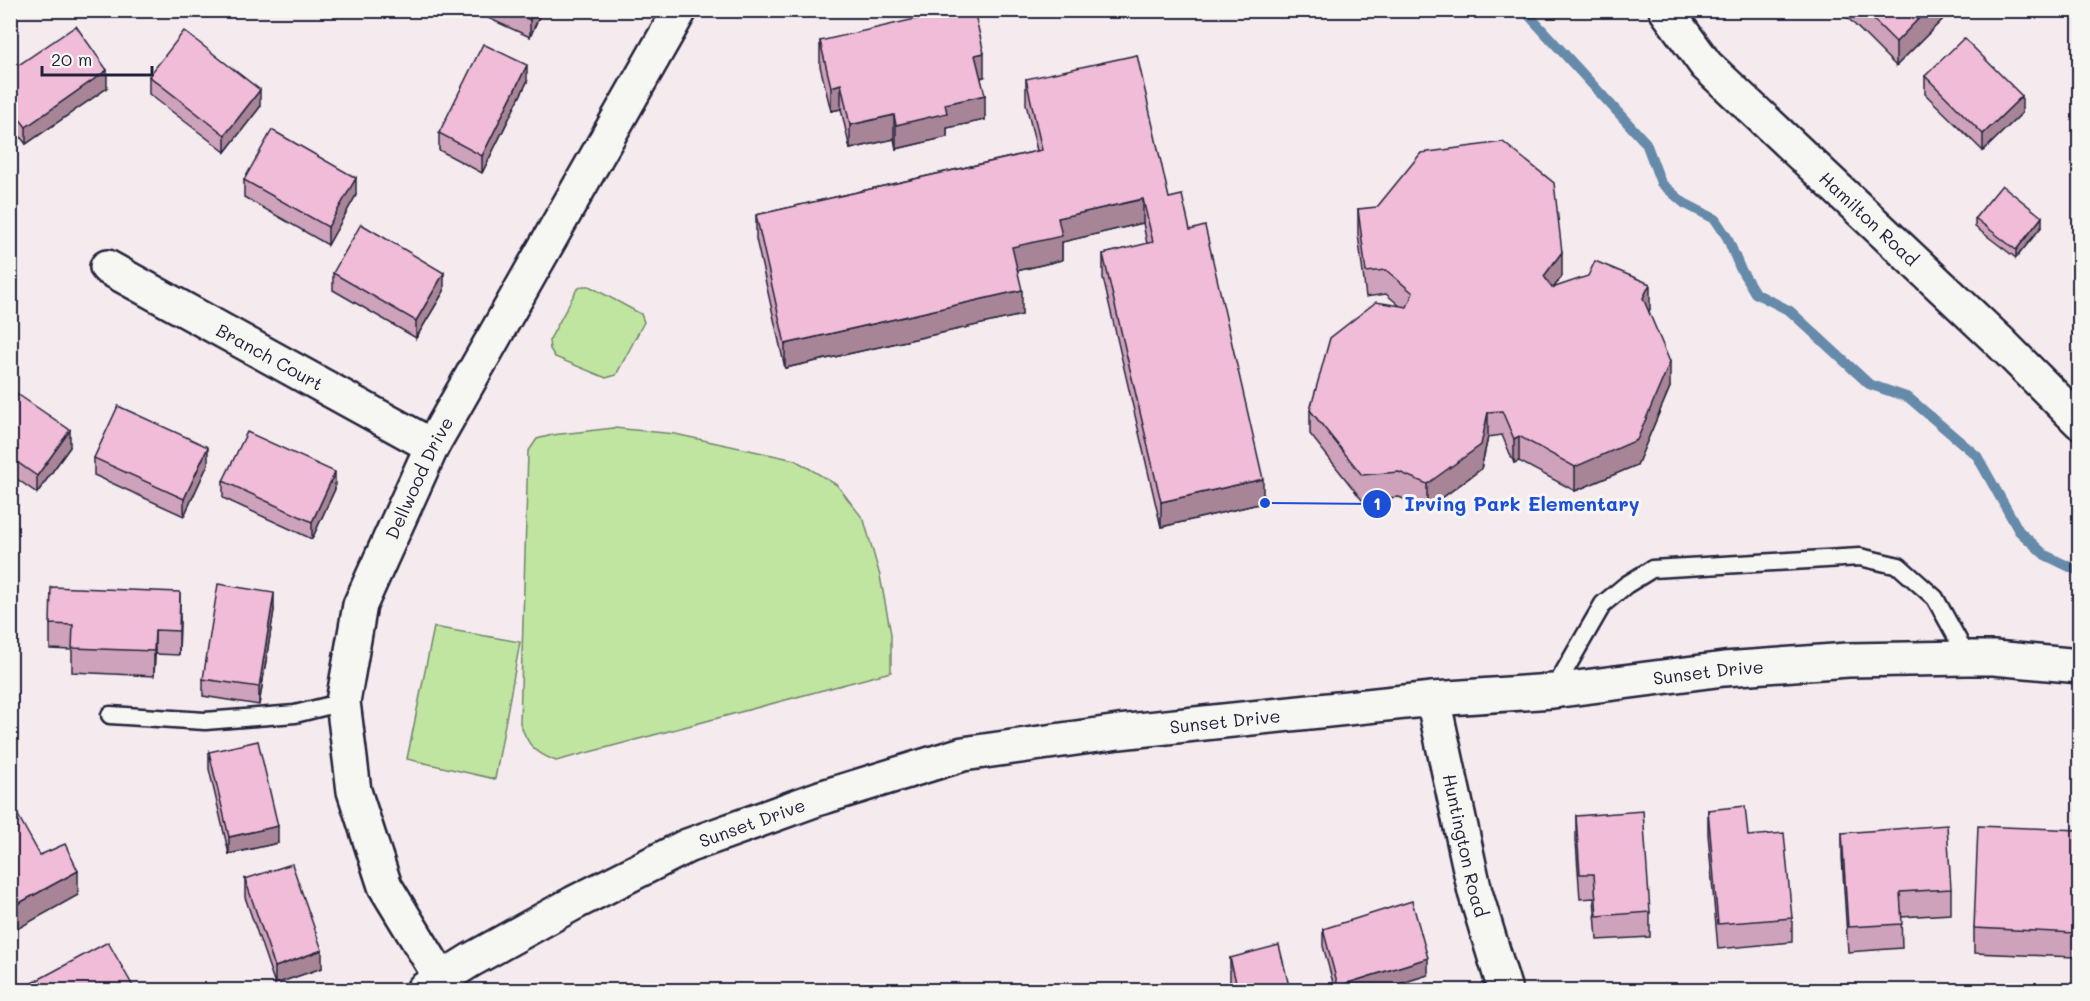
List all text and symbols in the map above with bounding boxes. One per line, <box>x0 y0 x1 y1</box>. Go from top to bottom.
scale bar <box>42 39 152 77</box>
text: 20 m <box>51 47 92 71</box>
street label: Hamilton Road <box>1814 166 1924 271</box>
street label: Branch Court <box>212 318 328 396</box>
street label: Dellwood Drive <box>380 412 458 543</box>
callout: Irving Park Elementary <box>1362 485 1651 523</box>
text: Irving Park Elementary <box>1405 490 1640 516</box>
text: 1 <box>1373 491 1381 515</box>
street label: Sunset Drive <box>1652 654 1765 690</box>
street label: Sunset Drive <box>1168 703 1282 739</box>
street label: Huntington Road <box>1438 772 1494 920</box>
street label: Sunset Drive <box>696 792 808 853</box>

